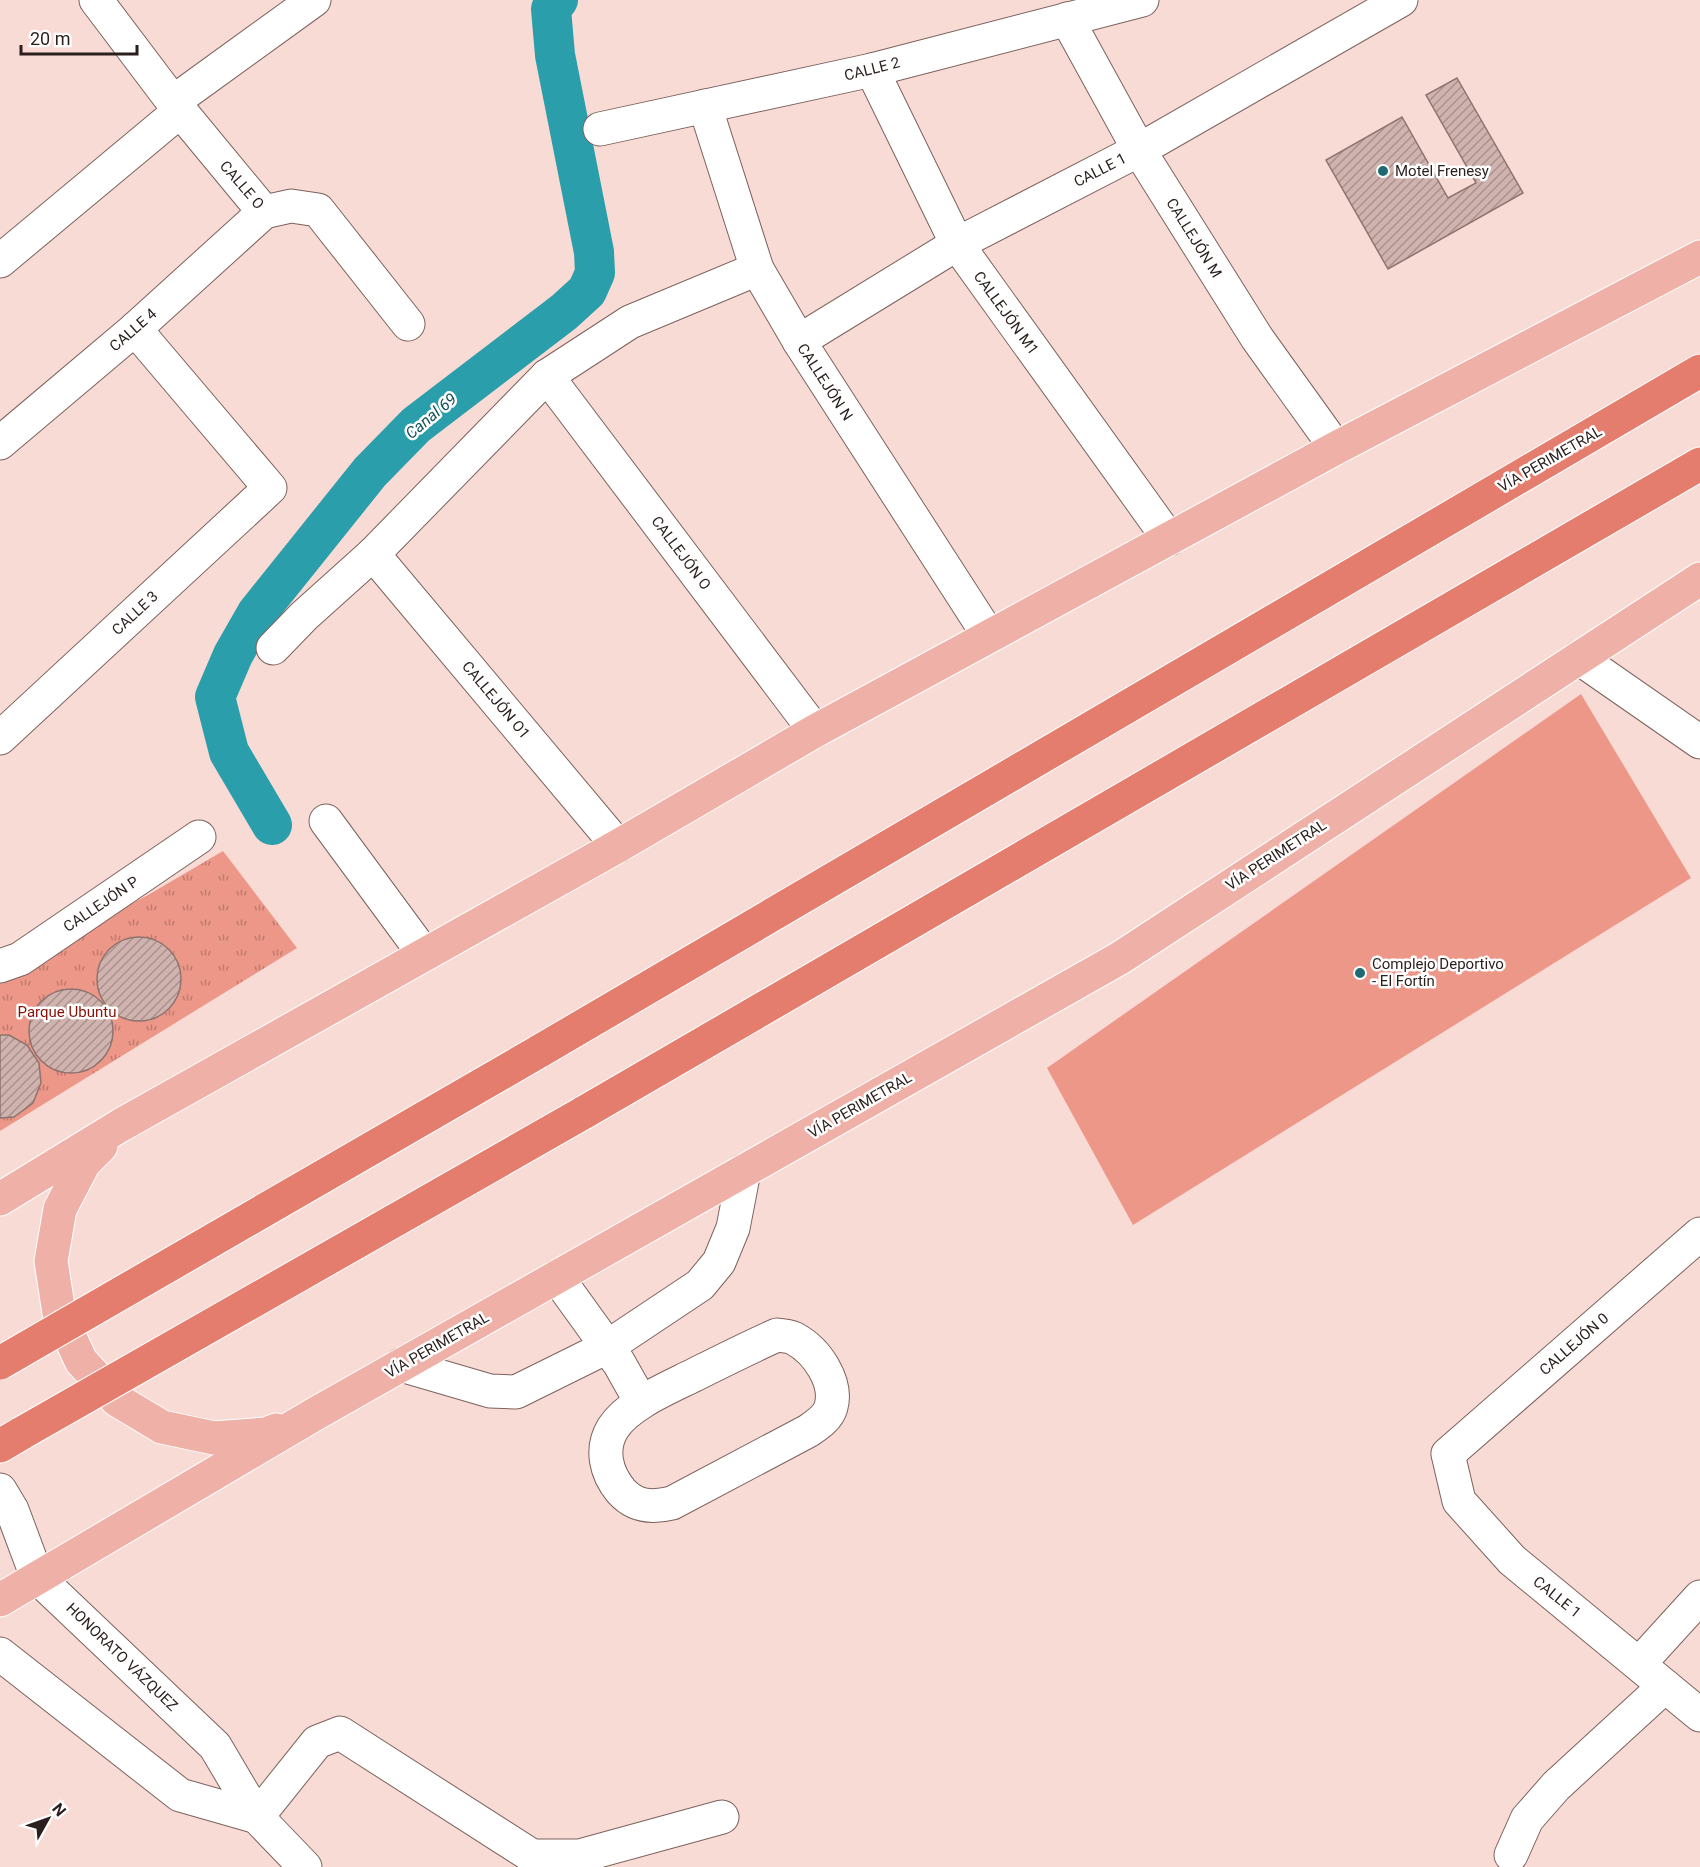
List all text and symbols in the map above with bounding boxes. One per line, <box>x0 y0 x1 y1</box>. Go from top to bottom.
scale bar <box>21 18 136 56</box>
text: 20 m <box>30 28 70 49</box>
street label: CALLE 2 <box>842 53 902 85</box>
street label: CALLE 1 <box>1071 149 1129 191</box>
street label: CALLE O <box>216 157 268 213</box>
place label: Motel Frenesy <box>1395 162 1489 180</box>
marker: Motel Frenesy <box>1376 164 1390 178</box>
street label: CALLEJÓN M <box>1162 195 1226 281</box>
street label: CALLEJÓN M1 <box>970 268 1042 358</box>
street label: CALLE 4 <box>106 304 161 355</box>
street label: CALLEJÓN N <box>794 340 856 424</box>
water label: Canal 69 <box>402 389 461 443</box>
street label: VÍA PERIMETRAL <box>1495 422 1605 496</box>
street label: CALLEJÓN O <box>647 513 715 593</box>
street label: CALLE 3 <box>108 587 162 639</box>
street label: CALLEJÓN O1 <box>458 657 534 743</box>
street label: VÍA PERIMETRAL <box>1222 816 1330 894</box>
street label: CALLEJÓN P <box>60 872 142 936</box>
place label: Complejo Deportivo - El Fortín <box>1372 955 1504 990</box>
marker: Complejo Deportivo - El Fortín <box>1353 966 1367 980</box>
park label: Parque Ubuntu <box>18 1003 116 1021</box>
street label: VÍA PERIMETRAL <box>805 1068 915 1142</box>
street label: VÍA PERIMETRAL <box>382 1308 492 1382</box>
street label: CALLEJÓN 0 <box>1536 1309 1612 1379</box>
street label: CALLE 1 <box>1529 1572 1585 1622</box>
street label: HONORATO VÁZQUEZ <box>62 1599 182 1715</box>
north arrow <box>18 1789 78 1849</box>
text: N <box>48 1799 70 1820</box>

